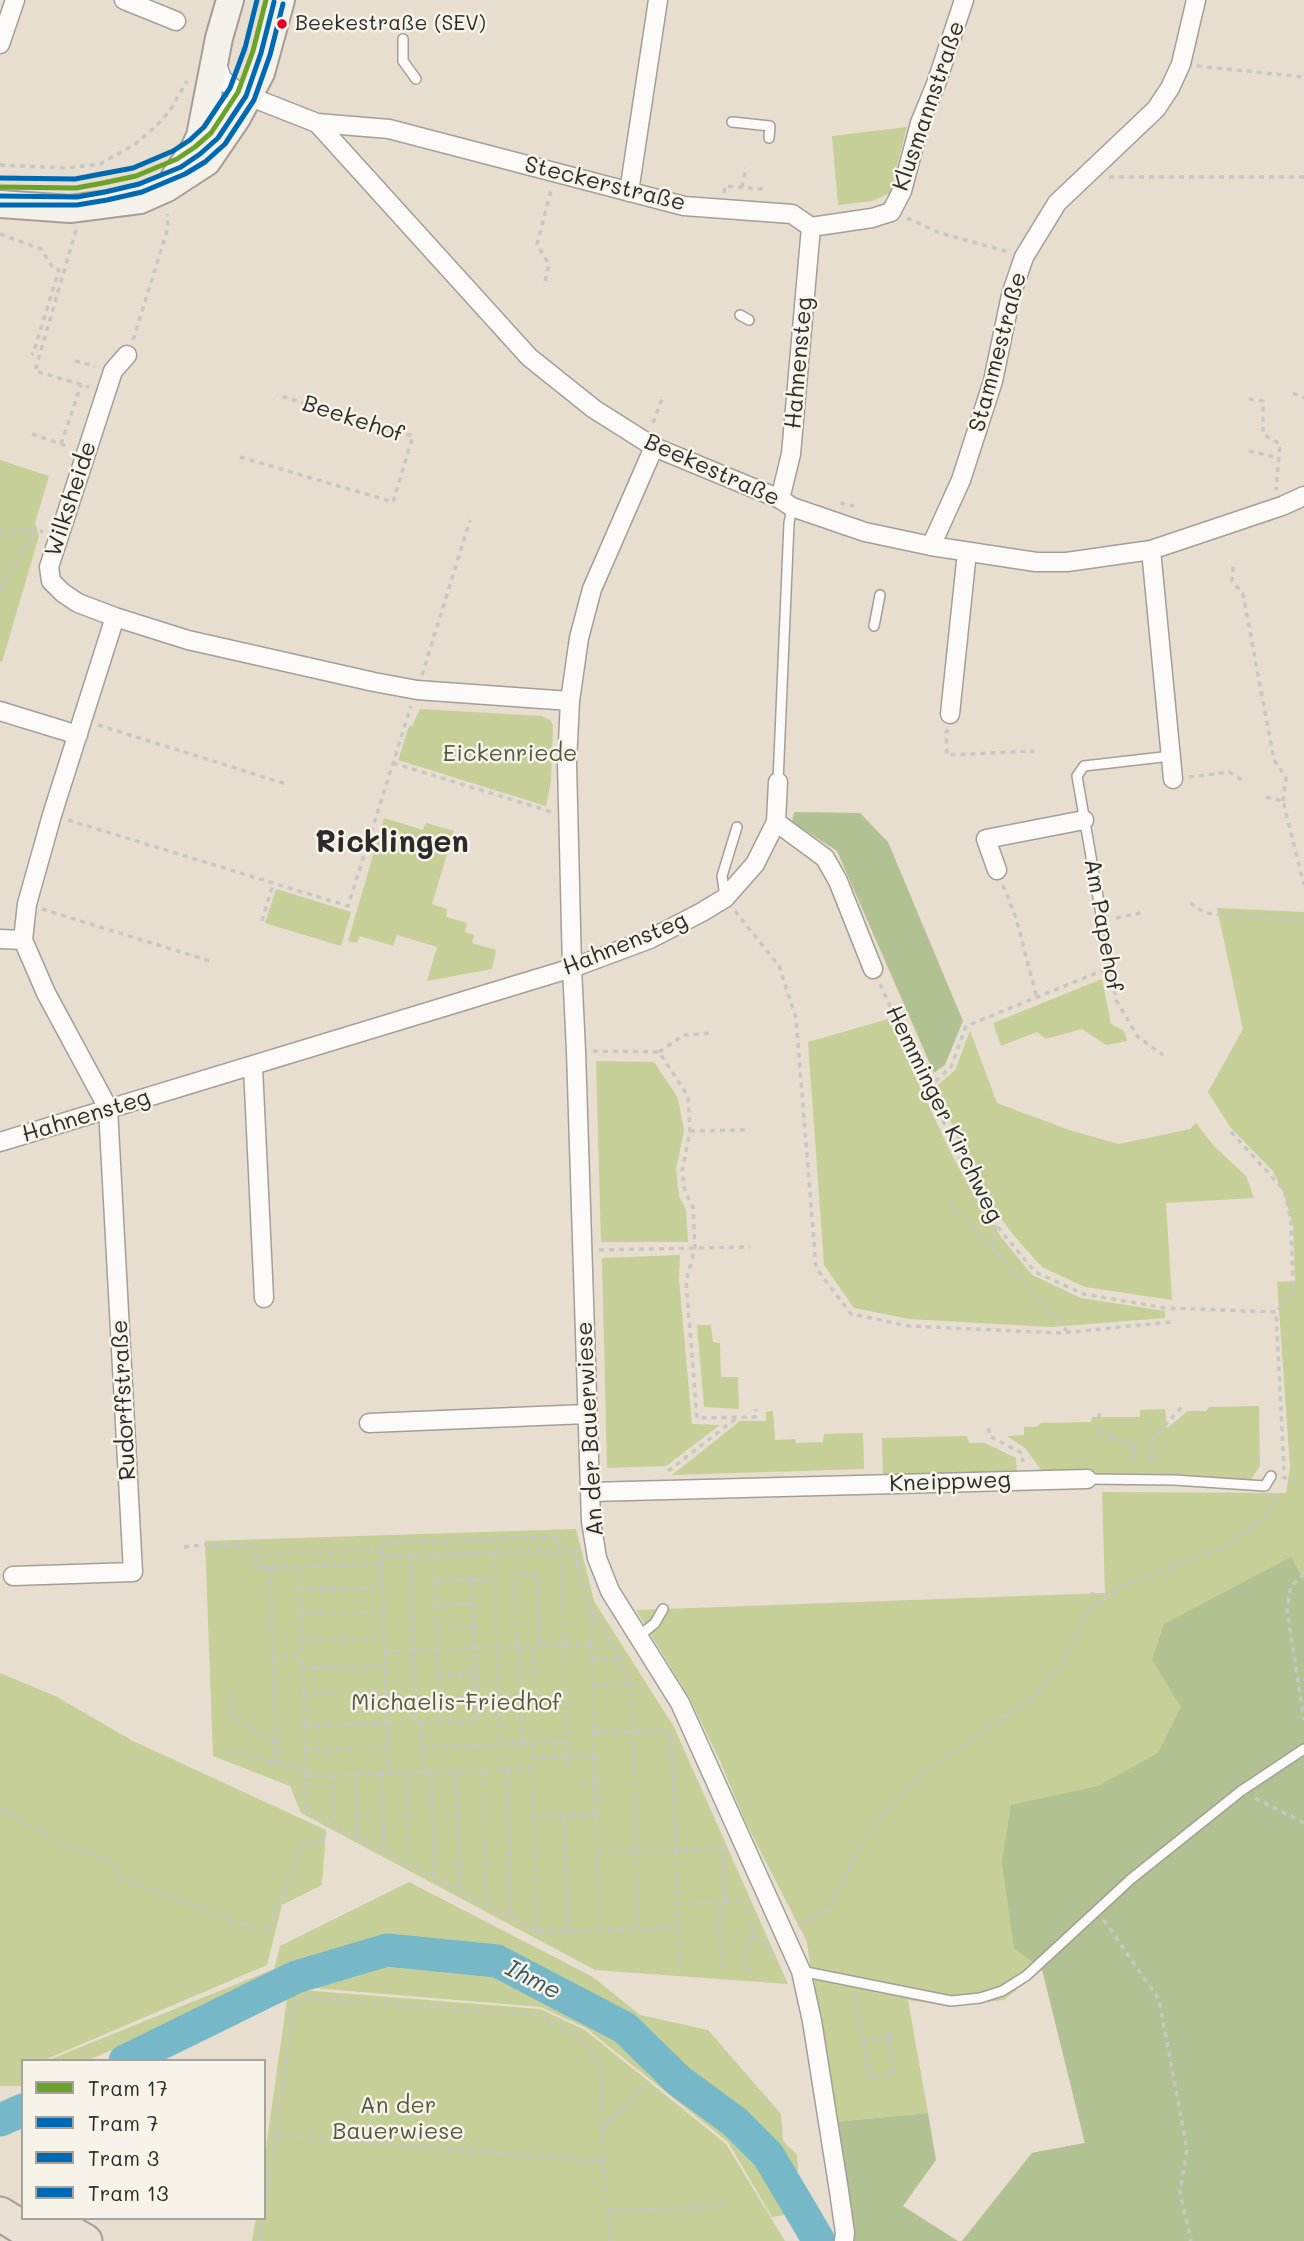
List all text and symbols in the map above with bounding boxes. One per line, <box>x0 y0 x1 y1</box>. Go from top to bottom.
place label: Beekestraße (SEV) <box>295 11 486 37</box>
marker: Beekestraße (SEV) <box>275 17 289 31</box>
street label: Klusmannstraße <box>887 18 971 194</box>
street label: Steckerstraße <box>522 151 688 217</box>
street label: Stammestraße <box>963 269 1033 435</box>
street label: Hahnensteg <box>779 296 819 430</box>
street label: Beekehof <box>299 390 407 448</box>
street label: Beekestraße <box>640 428 784 512</box>
street label: Wilksheide <box>39 438 103 560</box>
park label: Eickenriede <box>443 740 577 768</box>
district label: Ricklingen <box>315 825 469 861</box>
street label: Am Papehof <box>1078 857 1128 993</box>
street label: Hahnensteg <box>558 906 692 982</box>
street label: Hemminger Kirchweg <box>879 1001 1009 1227</box>
street label: Hahnensteg <box>19 1083 153 1149</box>
street label: Rudorffstraße <box>106 1319 142 1481</box>
street label: An der Bauerwiese <box>571 1321 609 1537</box>
street label: Kneippweg <box>889 1466 1011 1498</box>
park label: Michaelis-Friedhof <box>351 1689 561 1717</box>
water label: Ihme <box>501 1954 565 2006</box>
legend <box>21 2059 266 2220</box>
text: Tram 17 <box>88 2074 168 2101</box>
park label: An der Bauerwiese <box>332 2092 464 2146</box>
text: Tram 7 <box>88 2109 158 2136</box>
text: Tram 3 <box>88 2144 159 2171</box>
text: Tram 13 <box>88 2179 168 2206</box>

